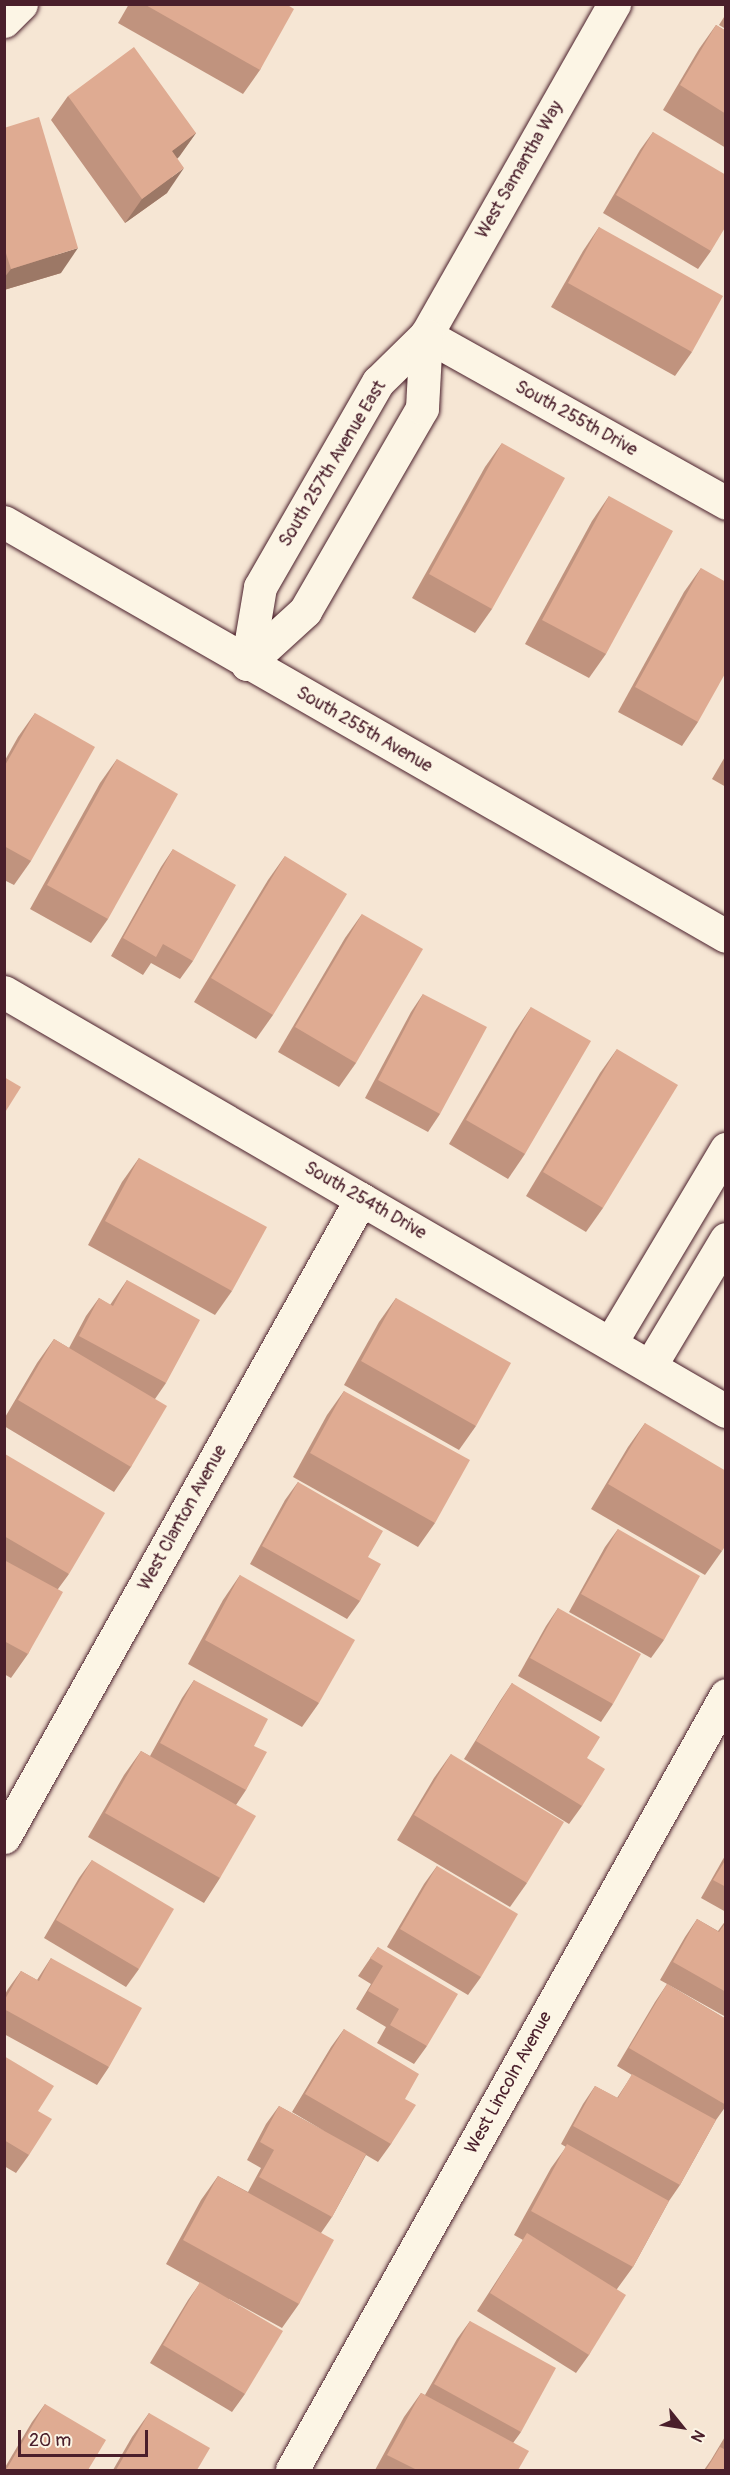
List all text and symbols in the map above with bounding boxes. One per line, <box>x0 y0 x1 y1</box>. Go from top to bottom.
street label: West Samantha Way <box>472 97 568 243</box>
street label: South 255th Drive <box>511 376 641 462</box>
street label: South 257th Avenue East <box>275 377 391 551</box>
street label: South 255th Avenue <box>292 682 436 778</box>
street label: South 254th Drive <box>300 1157 430 1245</box>
street label: West Clanton Avenue <box>134 1442 232 1594</box>
street label: West Lincoln Avenue <box>461 2008 557 2158</box>
north arrow <box>652 2397 712 2457</box>
scale bar <box>21 2418 152 2456</box>
text: N <box>686 2426 709 2446</box>
text: 20 m <box>29 2429 71 2452</box>

